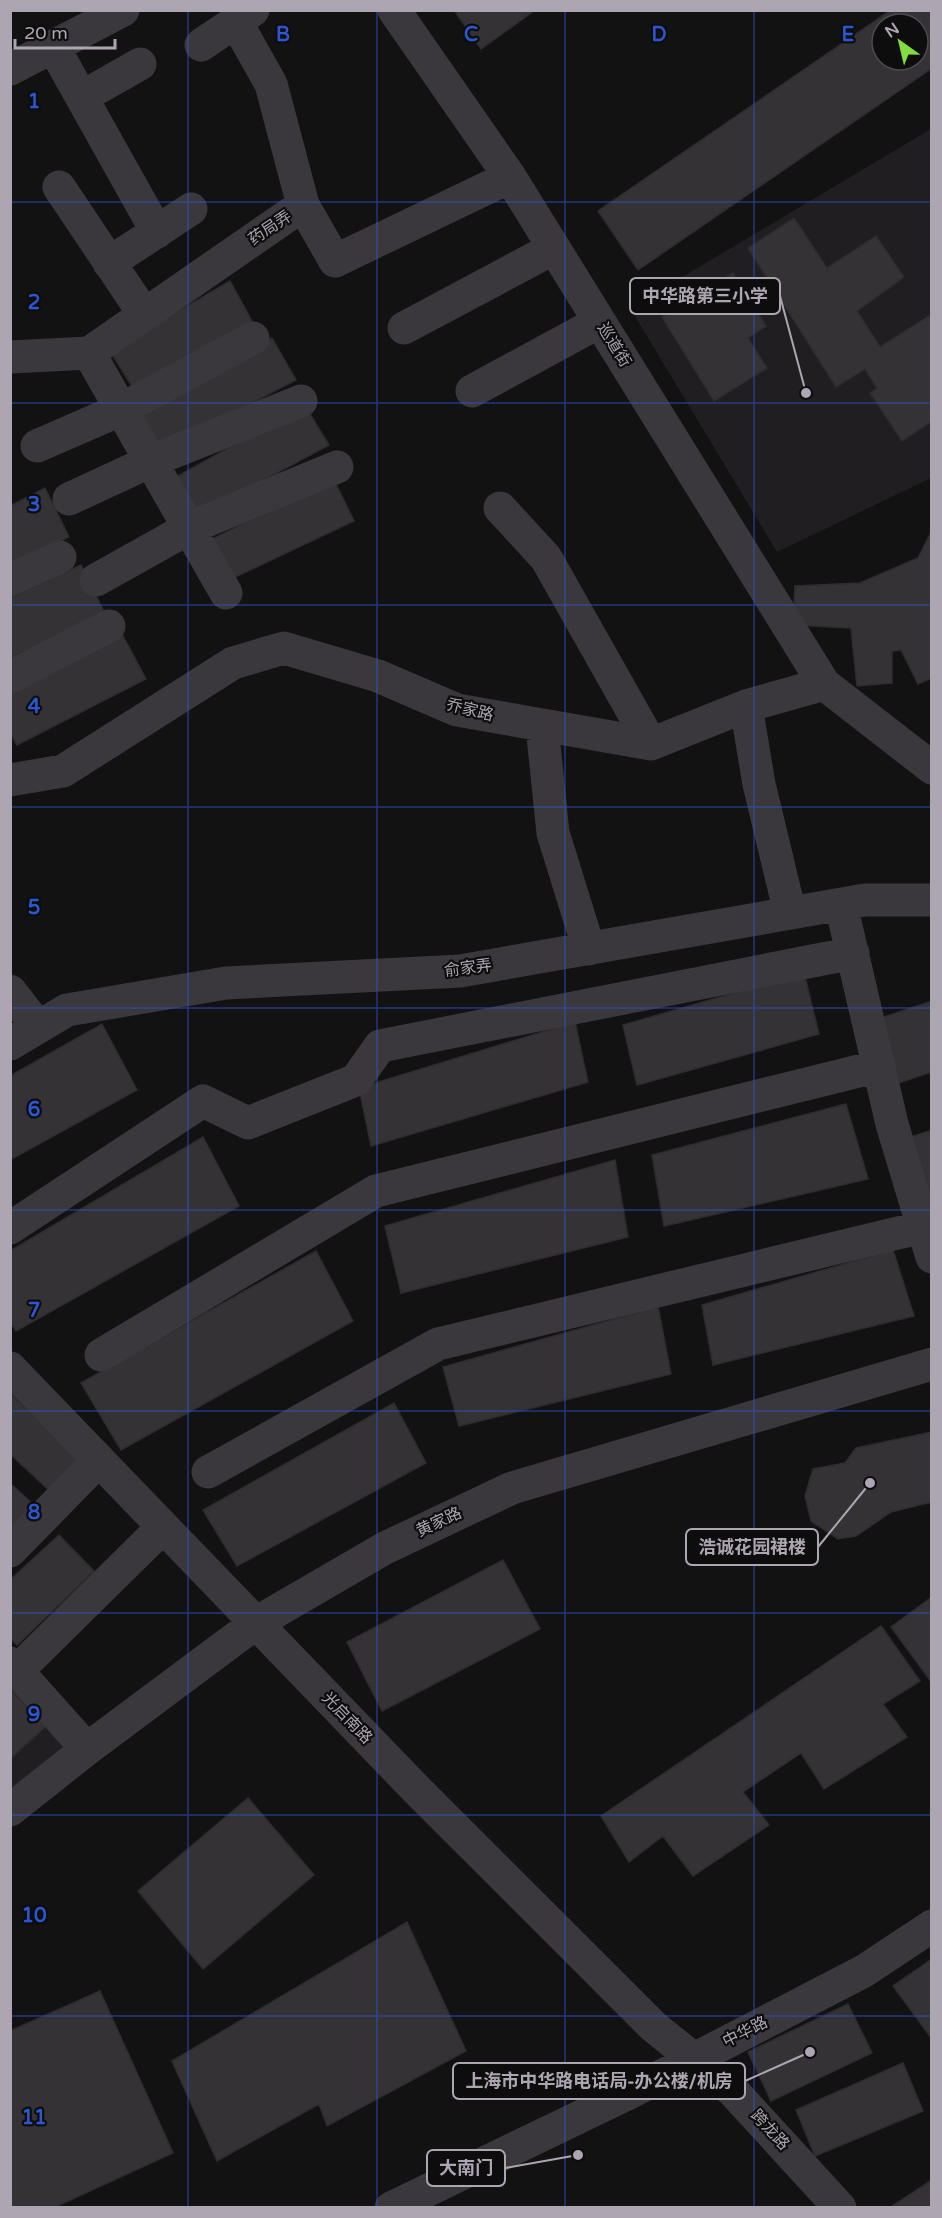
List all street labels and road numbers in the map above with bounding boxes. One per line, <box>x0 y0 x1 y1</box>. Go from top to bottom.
street label: 药局弄 <box>245 206 295 250</box>
street label: 巡道街 <box>593 319 635 371</box>
street label: 乔家路 <box>444 694 496 726</box>
street label: 俞家弄 <box>443 955 493 981</box>
street label: 黄家路 <box>413 1503 465 1541</box>
street label: 光启南路 <box>318 1688 376 1748</box>
street label: 中华路 <box>719 2012 771 2052</box>
street label: 跨龙路 <box>746 2106 794 2154</box>

